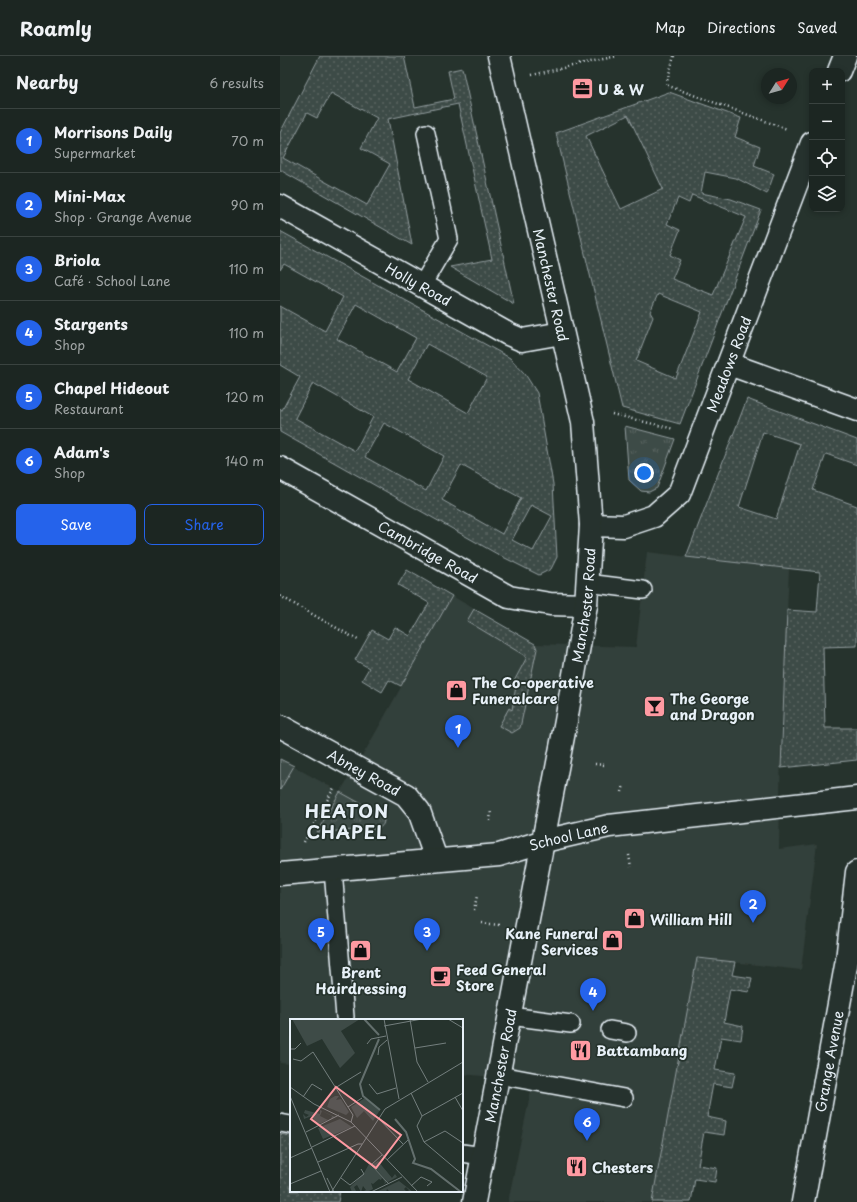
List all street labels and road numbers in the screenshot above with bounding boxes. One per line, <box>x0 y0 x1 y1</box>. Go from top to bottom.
street label: Manchester Road <box>528 226 574 344</box>
street label: Holly Road <box>382 257 455 311</box>
street label: Meadows Road <box>701 313 756 415</box>
street label: Cambridge Road <box>374 515 482 588</box>
street label: Manchester Road <box>566 547 600 664</box>
street label: Abney Road <box>324 744 405 801</box>
street label: School Lane <box>526 816 610 856</box>
street label: Manchester Road <box>479 1007 521 1124</box>
street label: Grange Avenue <box>809 1009 848 1114</box>

